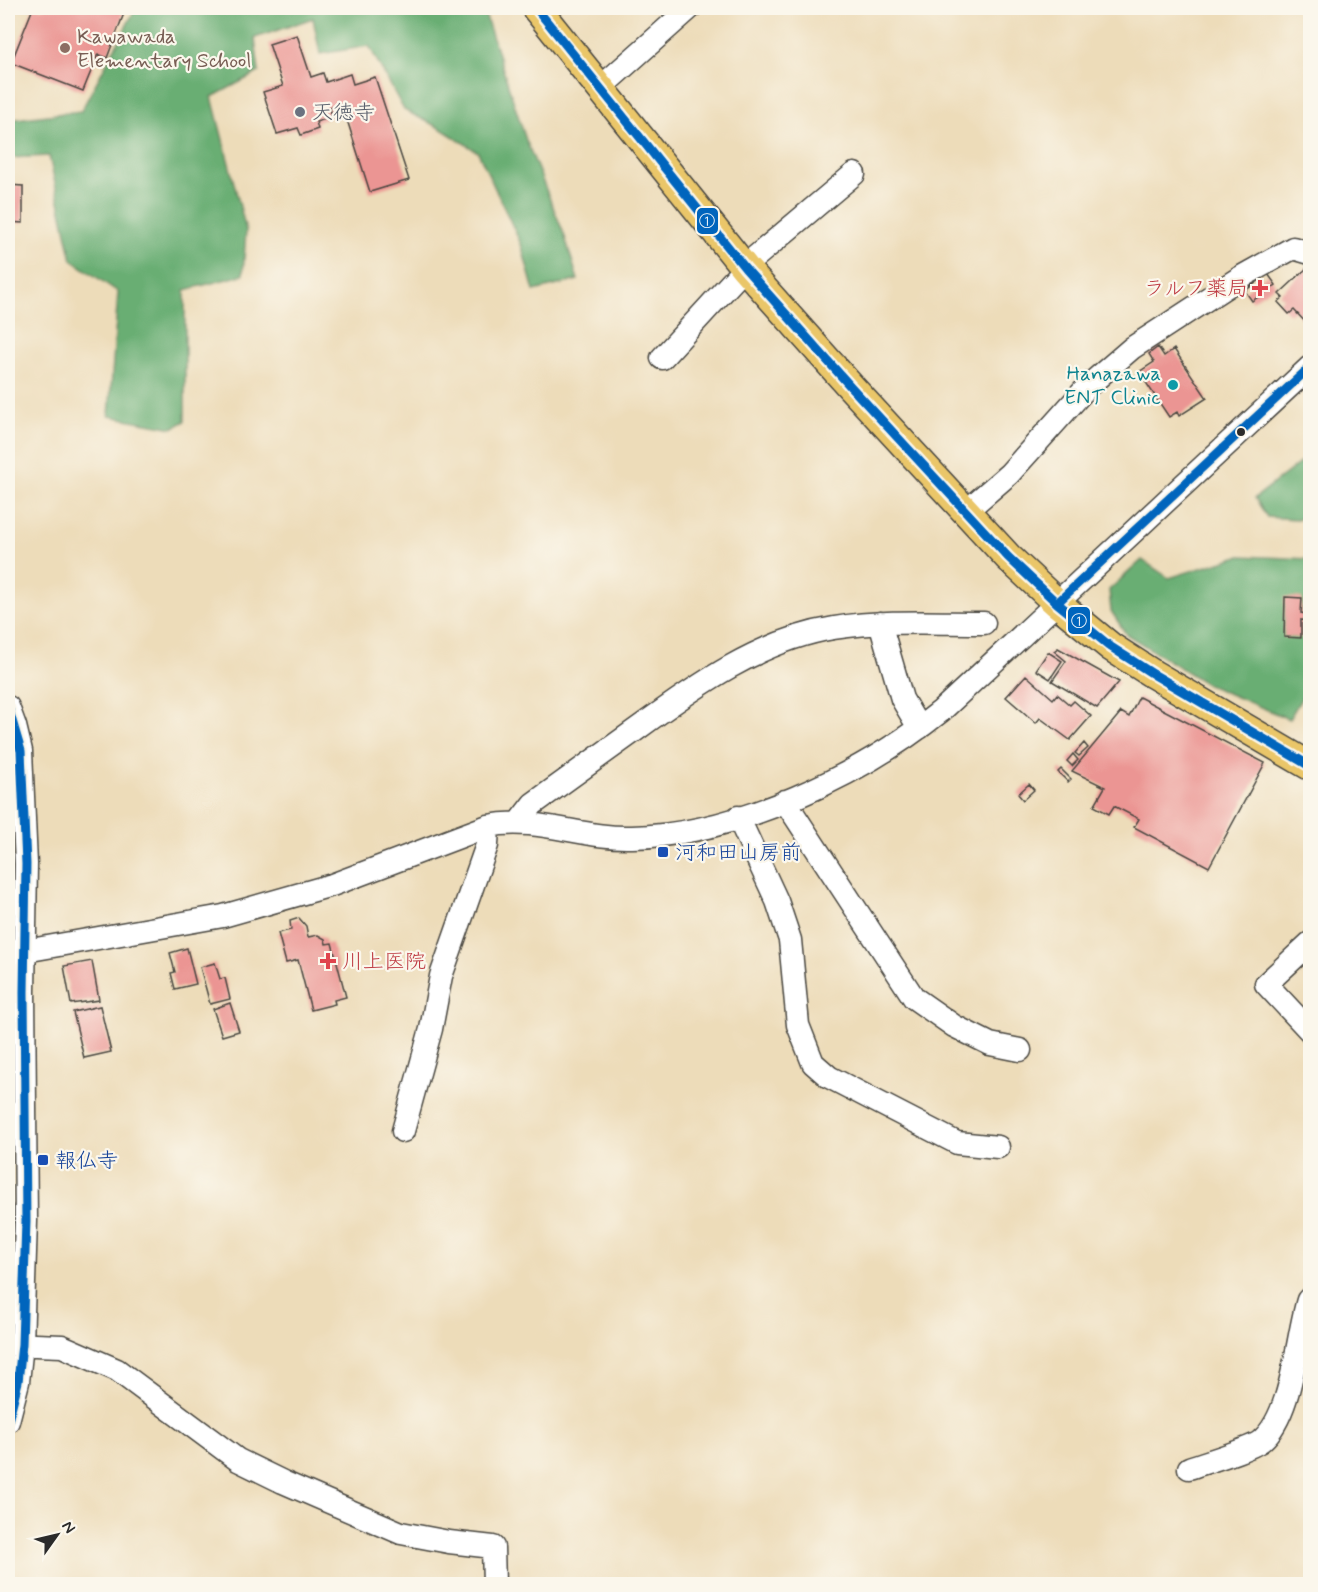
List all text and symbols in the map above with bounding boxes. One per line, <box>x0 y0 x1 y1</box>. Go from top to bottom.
place label: Kawawada Elementary School <box>77 23 252 75</box>
marker: Kawawada Elementary School <box>58 41 72 55</box>
place label: 天徳寺 <box>312 99 375 127</box>
marker: 天徳寺 <box>293 105 307 119</box>
line badge: ① <box>696 207 719 235</box>
text: ① <box>699 212 715 233</box>
place label: ラルフ薬局 <box>1144 275 1248 303</box>
marker: ラルフ薬局 <box>1253 281 1267 295</box>
place label: Hanazawa ENT Clinic <box>1064 360 1161 412</box>
marker: Hanazawa ENT Clinic <box>1166 378 1180 392</box>
unlabelled marker <box>1235 426 1247 438</box>
line badge: ① <box>1067 606 1091 635</box>
text: ① <box>1071 612 1087 633</box>
place label: 河和田山房前 <box>675 839 801 867</box>
marker: 河和田山房前 <box>656 845 670 859</box>
place label: 川上医院 <box>342 948 426 976</box>
marker: 川上医院 <box>319 952 337 970</box>
place label: 報仏寺 <box>55 1147 118 1175</box>
marker: 報仏寺 <box>36 1153 50 1167</box>
north arrow <box>27 1505 87 1565</box>
text: N <box>57 1517 80 1538</box>

